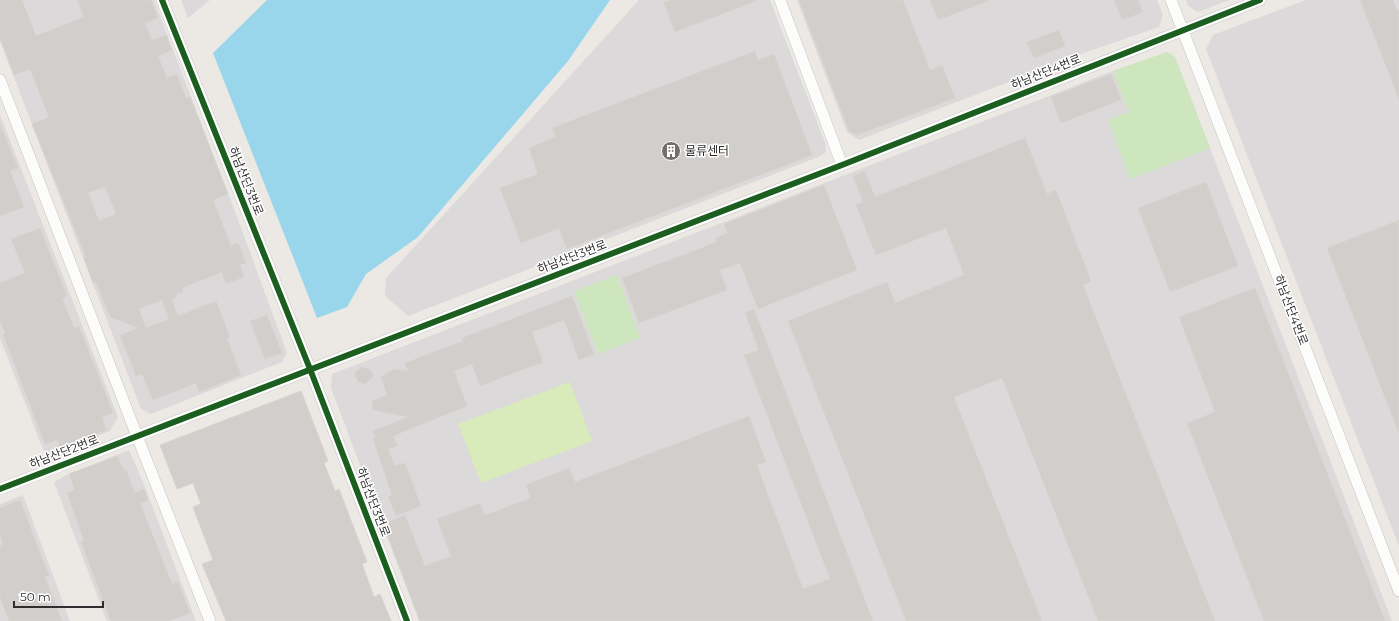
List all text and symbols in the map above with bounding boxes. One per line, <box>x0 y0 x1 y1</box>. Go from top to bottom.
street label: 하남산단4번로 <box>1009 51 1083 92</box>
building icon: 물류센터 <box>660 140 682 162</box>
place label: 물류센터 <box>685 143 729 158</box>
street label: 하남산단3번로 <box>226 144 267 217</box>
street label: 하남산단3번로 <box>535 236 609 277</box>
street label: 하남산단4번로 <box>1271 273 1312 347</box>
street label: 하남산단2번로 <box>27 431 101 472</box>
street label: 하남산단3번로 <box>353 465 394 539</box>
scale bar <box>14 583 103 609</box>
text: 50 m <box>20 589 51 604</box>

